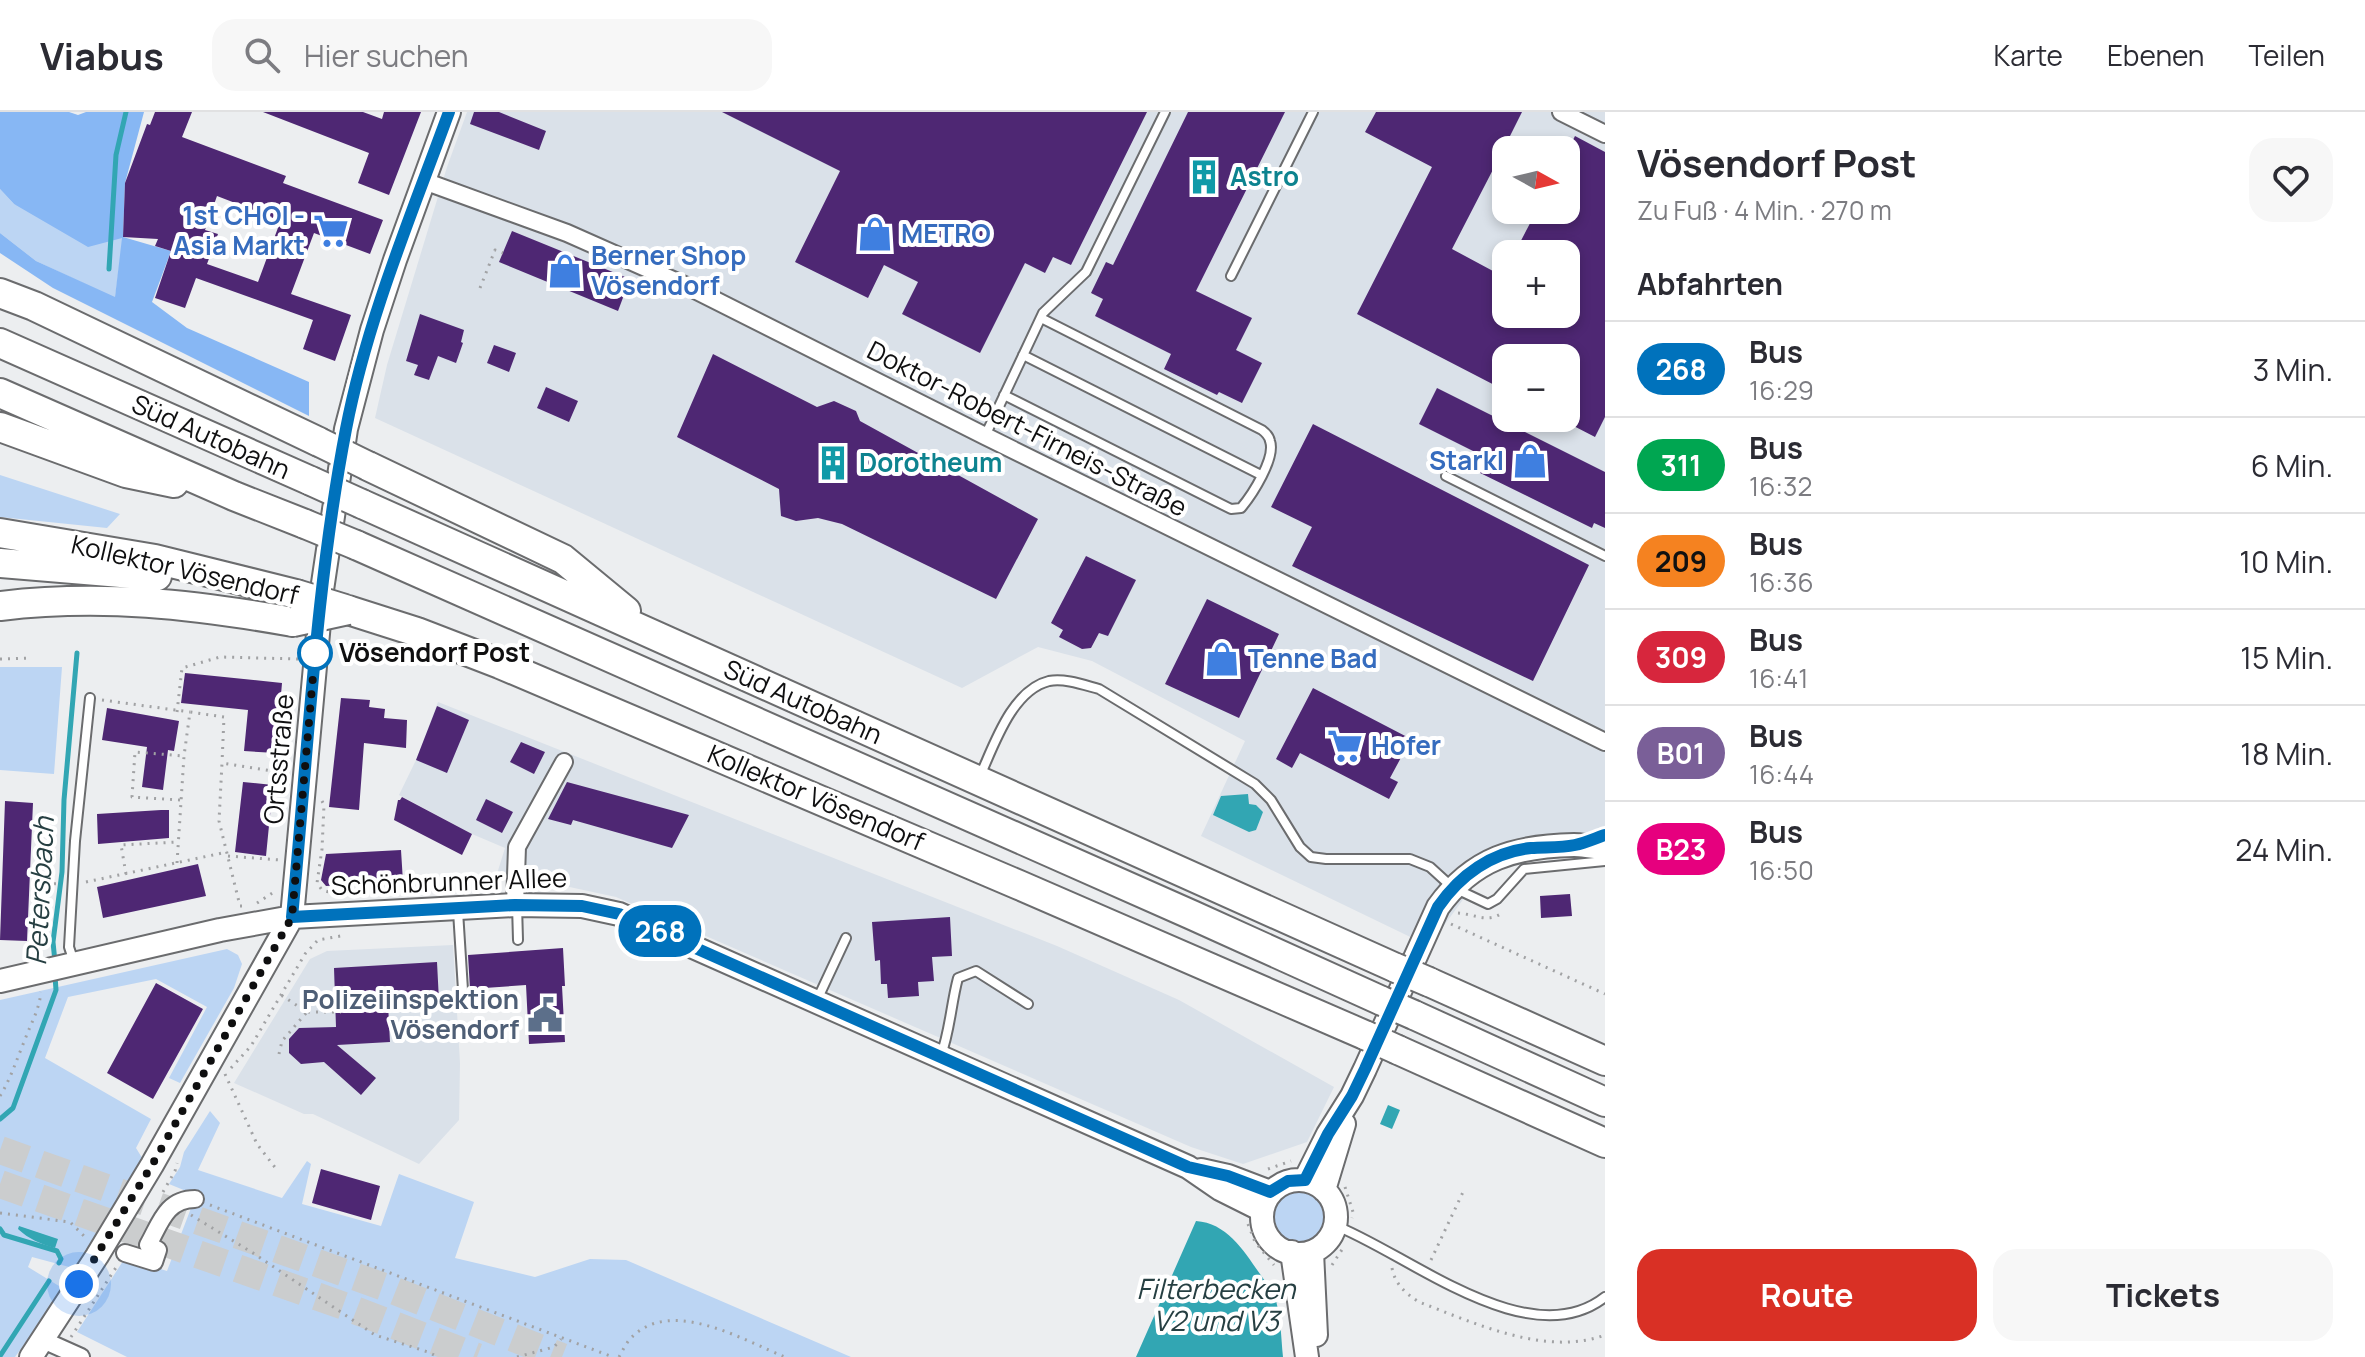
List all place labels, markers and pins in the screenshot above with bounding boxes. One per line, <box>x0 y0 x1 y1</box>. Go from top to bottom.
building icon: Astro <box>1185 158 1223 196</box>
place label: Astro <box>1230 158 1299 194</box>
place label: 1st CHOI - Asia Markt <box>173 197 305 263</box>
supermarket icon: 1st CHOI - Asia Markt <box>312 212 350 250</box>
shop icon: METRO <box>856 215 894 253</box>
place label: METRO <box>901 215 991 251</box>
place label: Berner Shop Vösendorf <box>591 237 746 303</box>
shop icon: Berner Shop Vösendorf <box>546 252 584 290</box>
place label: Starkl <box>1429 442 1504 478</box>
shop icon: Starkl <box>1511 442 1549 480</box>
building icon: Dorotheum <box>814 444 852 482</box>
place label: Dorotheum <box>859 444 1002 480</box>
place label: Vösendorf Post <box>339 634 530 670</box>
marker: Vösendorf Post <box>298 636 332 670</box>
shop icon: Tenne Bad <box>1203 640 1241 678</box>
place label: Tenne Bad <box>1248 640 1378 676</box>
supermarket icon: Hofer <box>1326 727 1364 765</box>
place label: Hofer <box>1371 727 1441 763</box>
place label: Polizeiinspektion Vösendorf <box>302 981 519 1047</box>
public building icon: Polizeiinspektion Vösendorf <box>526 996 564 1034</box>

